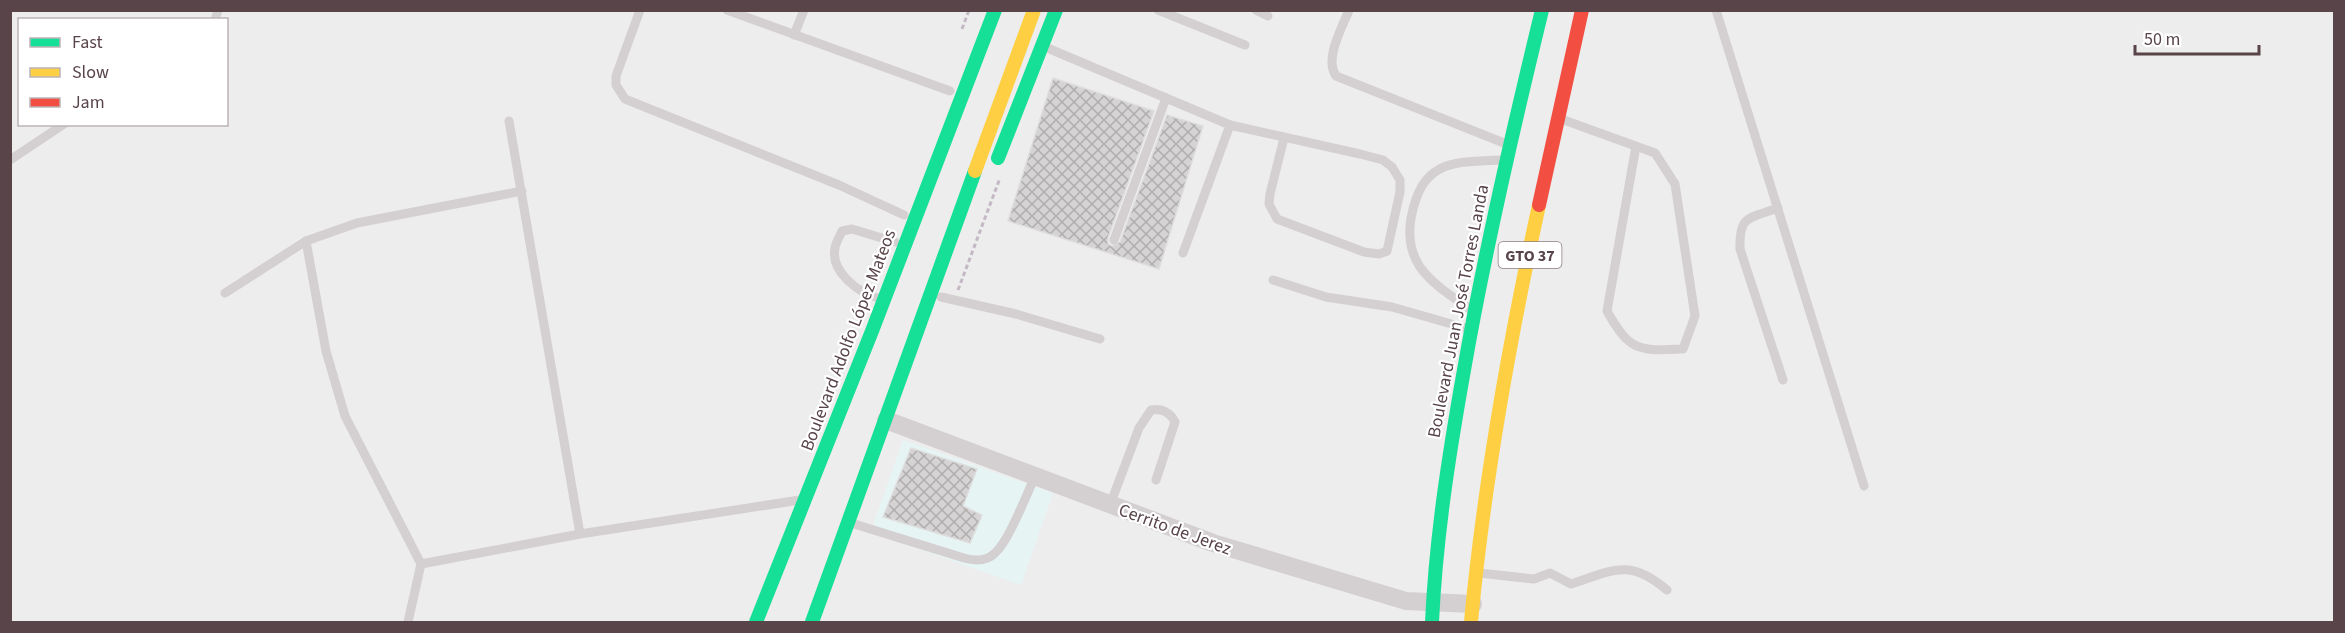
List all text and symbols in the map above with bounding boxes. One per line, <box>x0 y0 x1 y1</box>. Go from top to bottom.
legend <box>18 18 228 126</box>
scale bar <box>2135 18 2260 56</box>
text: 50 m <box>2144 27 2180 52</box>
text: Fast <box>72 30 103 55</box>
text: Slow <box>72 60 109 85</box>
text: Jam <box>72 90 105 115</box>
street label: Boulevard Juan José Torres Landa <box>1422 182 1495 440</box>
street label: Boulevard Adolfo López Mateos <box>795 226 902 455</box>
road number: GTO 37 <box>1498 242 1562 268</box>
street label: Cerrito de Jerez <box>1115 498 1235 562</box>

